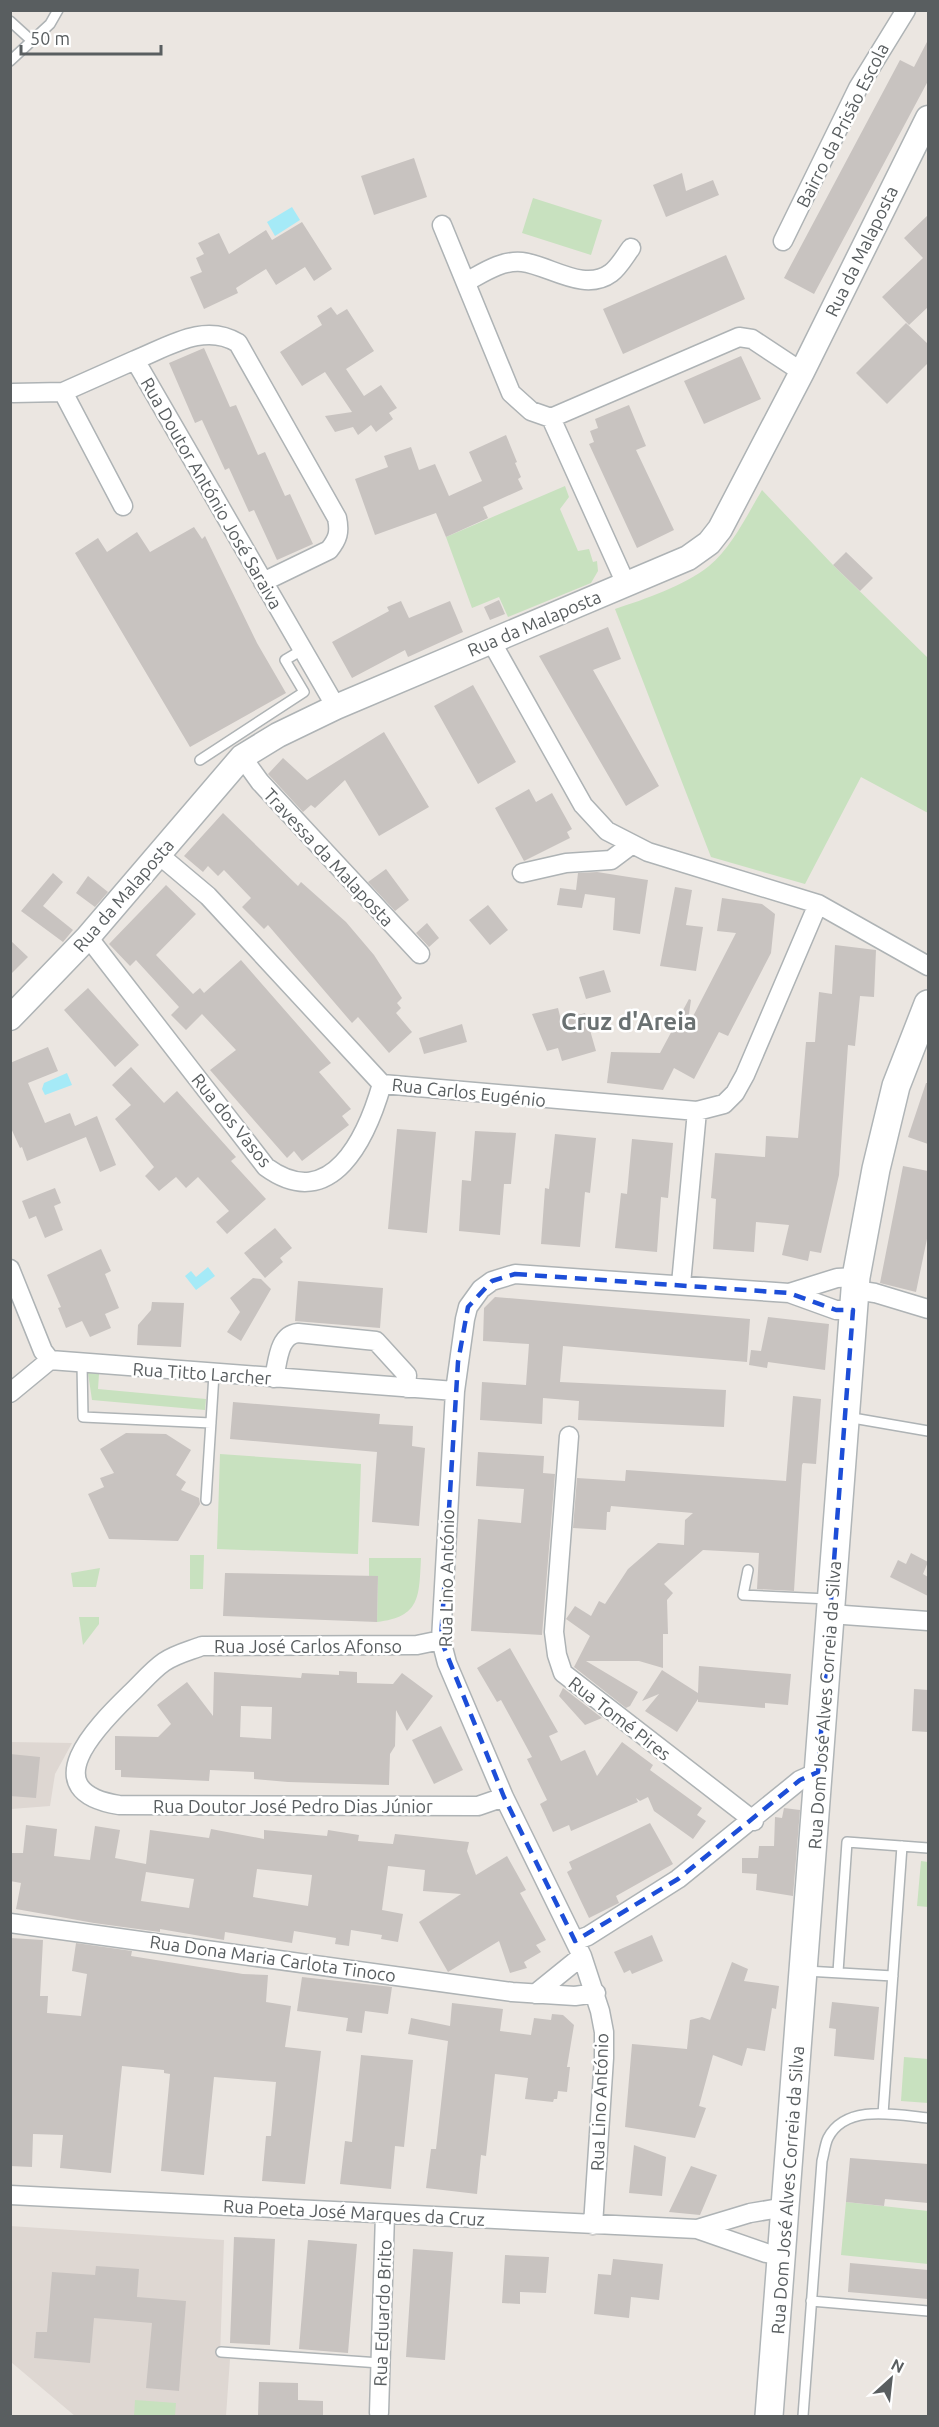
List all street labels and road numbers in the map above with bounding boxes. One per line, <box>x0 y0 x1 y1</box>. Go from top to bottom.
street label: Bairro da Prisão Escola <box>792 40 892 210</box>
street label: Rua da Malaposta <box>821 182 901 320</box>
street label: Rua Doutor António José Saraiva <box>137 374 287 612</box>
street label: Rua da Malaposta <box>464 586 604 660</box>
street label: Travessa da Malaposta <box>260 784 398 930</box>
street label: Rua da Malaposta <box>69 835 177 955</box>
street label: Rua dos Vasos <box>188 1069 276 1171</box>
street label: Rua Carlos Eugénio <box>391 1074 547 1110</box>
street label: Rua Titto Larcher <box>132 1358 272 1388</box>
street label: Rua Lino António <box>435 1509 457 1647</box>
street label: Rua Dom José Alves Correia da Silva <box>804 1560 844 1850</box>
street label: Rua José Carlos Afonso <box>214 1636 402 1656</box>
street label: Rua Tomé Pires <box>565 1672 675 1764</box>
street label: Rua Doutor José Pedro Dias Júnior <box>153 1796 433 1816</box>
street label: Rua Dona Maria Carlota Tinoco <box>149 1931 397 1985</box>
street label: Rua Lino António <box>587 2033 611 2171</box>
street label: Rua Dom José Alves Correia da Silva <box>767 2045 807 2335</box>
street label: Rua Poeta José Marques da Cruz <box>223 2195 485 2229</box>
street label: Rua Eduardo Brito <box>369 2239 395 2387</box>

